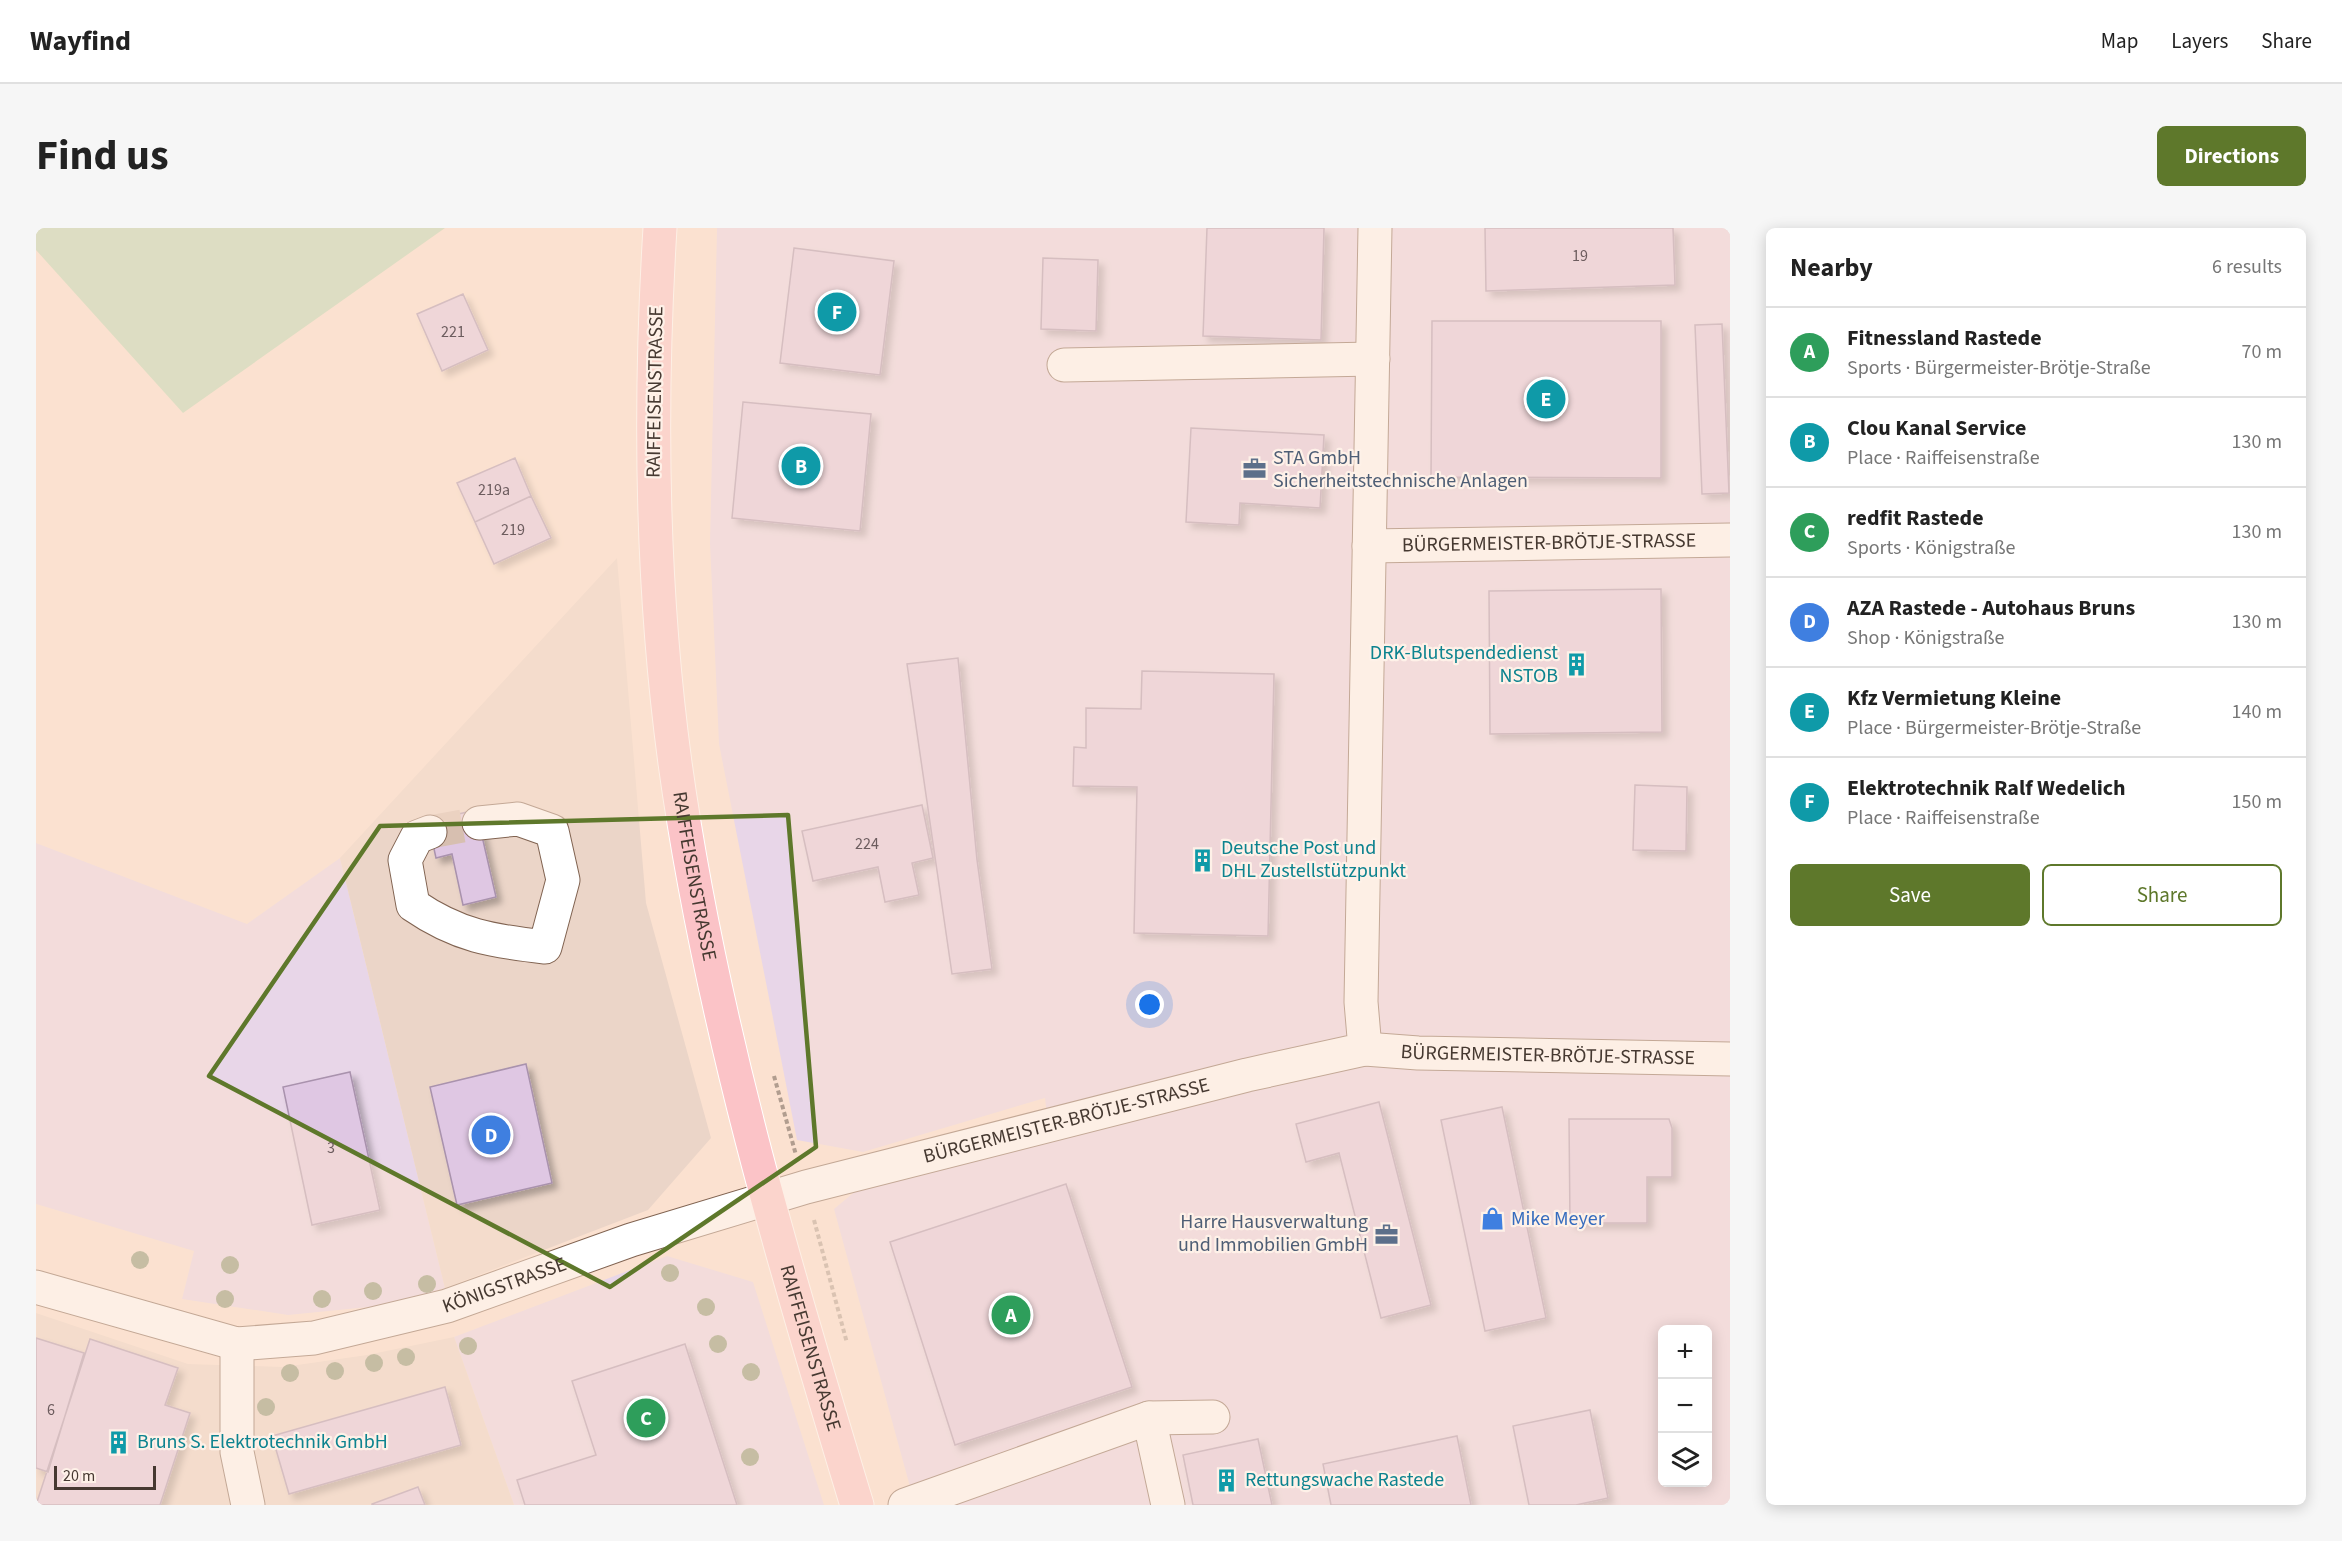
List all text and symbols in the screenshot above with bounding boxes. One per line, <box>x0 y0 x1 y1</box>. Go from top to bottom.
text: Wayfind <box>30 21 131 61</box>
text: Map <box>2101 26 2138 56</box>
text: Layers <box>2171 26 2228 56</box>
text: Share <box>2261 26 2312 56</box>
text: Find us <box>36 126 169 186</box>
button: Directions <box>2157 126 2306 186</box>
house number: 19 <box>1572 245 1588 267</box>
text: Nearby <box>1790 249 1873 286</box>
text: 6 results <box>2212 253 2282 281</box>
pin: F <box>818 290 856 334</box>
street label: RAIFFEISENSTRASSE <box>640 306 670 478</box>
house number: 221 <box>441 321 465 343</box>
text: Fitnessland Rastede <box>1847 322 2042 354</box>
text: A <box>1804 338 1815 366</box>
text: 70 m <box>2242 338 2282 366</box>
text: Sports · Bürgermeister-Brötje-Straße <box>1847 354 2151 382</box>
pin: E <box>1526 376 1566 422</box>
text: Clou Kanal Service <box>1847 412 2026 444</box>
text: B <box>1803 428 1816 456</box>
text: 130 m <box>2232 428 2282 456</box>
pin: B <box>782 444 820 488</box>
place label: STA GmbH Sicherheitstechnische Anlagen <box>1273 444 1528 495</box>
text: Place · Raiffeisenstraße <box>1847 444 2040 472</box>
office icon: STA GmbH Sicherheitstechnische Anlagen <box>1242 456 1268 482</box>
house number: 219a <box>478 479 510 501</box>
text: redfit Rastede <box>1847 502 1984 534</box>
text: C <box>1804 518 1815 546</box>
text: 130 m <box>2232 518 2282 546</box>
house number: 219 <box>501 519 525 541</box>
street label: BÜRGERMEISTER-BRÖTJE-STRASSE <box>1402 527 1696 559</box>
text: Sports · Königstraße <box>1847 534 2015 562</box>
text: AZA Rastede - Autohaus Bruns <box>1847 592 2135 624</box>
text: D <box>1803 608 1816 636</box>
text: 130 m <box>2232 608 2282 636</box>
text: Shop · Königstraße <box>1847 624 2004 652</box>
place label: DRK-Blutspendedienst NSTOB <box>1370 639 1558 690</box>
building icon: DRK-Blutspendedienst NSTOB <box>1563 652 1589 678</box>
text: Kfz Vermietung Kleine <box>1847 682 2061 714</box>
text: E <box>1804 698 1815 726</box>
text: 140 m <box>2232 698 2282 726</box>
text: Place · Bürgermeister-Brötje-Straße <box>1847 714 2141 742</box>
text: Elektrotechnik Ralf Wedelich <box>1847 772 2126 804</box>
text: F <box>1804 788 1815 816</box>
text: 150 m <box>2232 788 2282 816</box>
street label: RAIFFEISENSTRASSE <box>665 790 723 964</box>
text: Place · Raiffeisenstraße <box>1847 804 2040 832</box>
house number: 224 <box>855 833 879 855</box>
place label: Deutsche Post und DHL Zustellstützpunkt <box>1221 834 1406 885</box>
building icon: Deutsche Post und DHL Zustellstützpunkt <box>1190 847 1216 873</box>
button: Save <box>1790 864 2030 926</box>
button: Share <box>2042 864 2282 926</box>
your location <box>1135 990 1164 1019</box>
street label: BÜRGERMEISTER-BRÖTJE-STRASSE <box>1400 1038 1695 1072</box>
street label: BÜRGERMEISTER-BRÖTJE-STRASSE <box>920 1071 1213 1171</box>
pin: D <box>472 1112 510 1158</box>
house number: 3 <box>327 1137 335 1159</box>
place label: Mike Meyer <box>1511 1205 1605 1233</box>
shop icon: Mike Meyer <box>1480 1206 1506 1232</box>
place label: Harre Hausverwaltung und Immobilien GmbH <box>1178 1208 1368 1259</box>
office icon: Harre Hausverwaltung und Immobilien GmbH <box>1373 1221 1399 1247</box>
street label: KÖNIGSTRASSE <box>439 1250 570 1320</box>
street label: RAIFFEISENSTRASSE <box>773 1262 848 1435</box>
pin: A <box>992 1292 1030 1338</box>
map controls <box>1658 1325 1712 1487</box>
button: + <box>1658 1325 1712 1379</box>
button: − <box>1658 1379 1712 1433</box>
pin: C <box>626 1396 666 1440</box>
house number: 6 <box>47 1399 55 1421</box>
place label: Bruns S. Elektrotechnik GmbH <box>137 1428 388 1456</box>
building icon: Bruns S. Elektrotechnik GmbH <box>106 1429 132 1455</box>
button: layers <box>1658 1433 1712 1487</box>
scale bar <box>54 1463 156 1490</box>
text: 20 m <box>63 1465 95 1487</box>
place label: Rettungswache Rastede <box>1245 1466 1444 1494</box>
building icon: Rettungswache Rastede <box>1214 1467 1240 1493</box>

